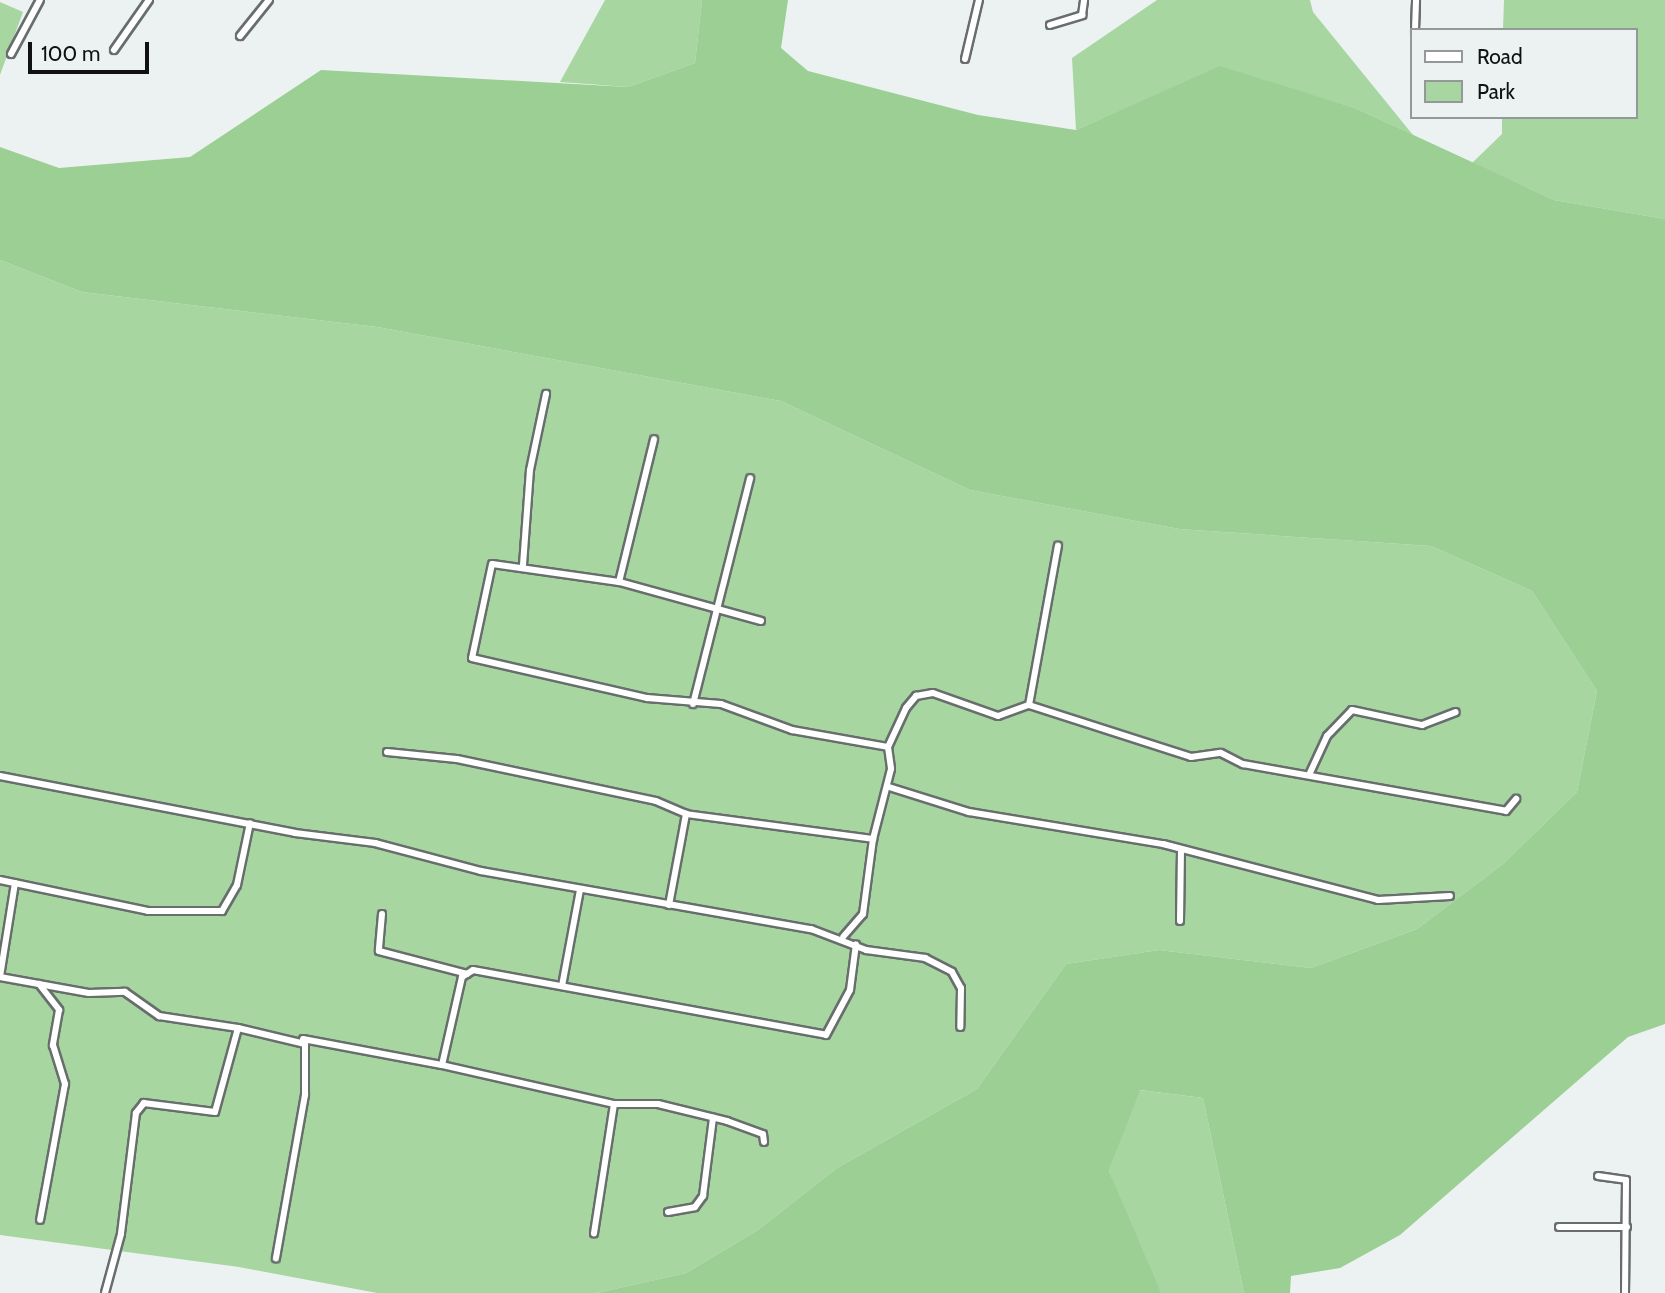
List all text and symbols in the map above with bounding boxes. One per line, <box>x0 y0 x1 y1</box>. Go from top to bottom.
scale bar <box>32 28 152 72</box>
legend <box>1410 28 1637 119</box>
text: 100 m <box>41 41 100 66</box>
text: Road <box>1477 44 1523 69</box>
text: Park <box>1477 79 1515 104</box>

